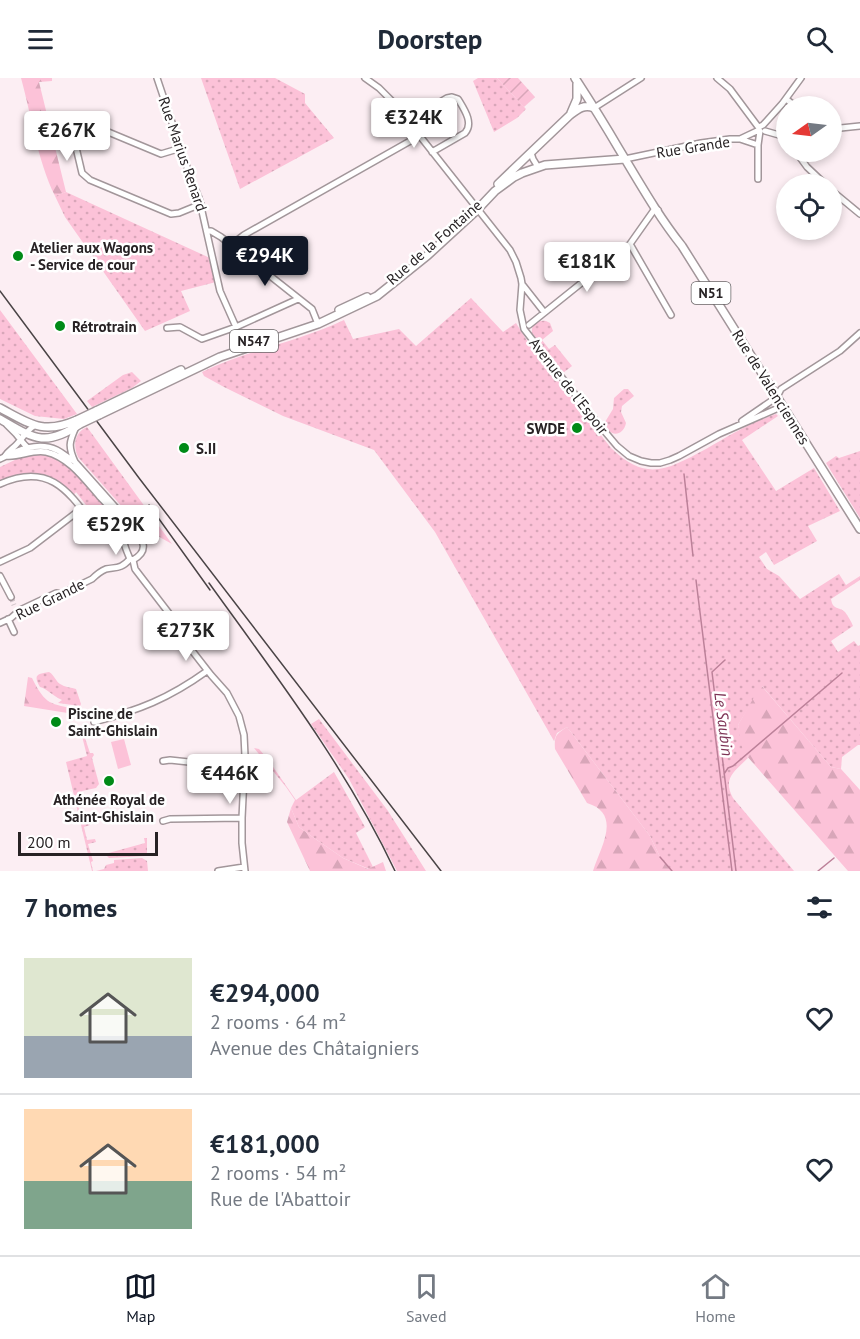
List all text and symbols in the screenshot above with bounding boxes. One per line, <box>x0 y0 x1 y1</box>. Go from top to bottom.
text: Doorstep <box>378 22 482 56</box>
icon: menu <box>24 23 57 56</box>
icon: search <box>803 23 836 56</box>
street label: Rue Marius Renard <box>154 94 212 214</box>
north arrow <box>776 96 842 162</box>
map controls <box>776 96 842 240</box>
pin: €324K <box>372 98 456 149</box>
text: €324K <box>385 104 443 130</box>
pin: €267K <box>25 111 109 162</box>
text: €267K <box>38 117 96 143</box>
street label: Rue Grande <box>655 132 731 162</box>
button: locate <box>776 174 842 240</box>
street label: Rue de la Fontaine <box>382 195 486 289</box>
pin: €294K <box>223 236 307 287</box>
place label: Atelier aux Wagons - Service de cour <box>30 238 153 274</box>
text: €294K <box>236 242 294 268</box>
pin: €181K <box>545 242 629 293</box>
text: €181K <box>558 248 616 274</box>
marker: Atelier aux Wagons - Service de cour <box>11 249 25 263</box>
road number: N51 <box>692 282 730 304</box>
place label: Rétrotrain <box>72 317 137 336</box>
marker: Rétrotrain <box>53 319 67 333</box>
street label: Rue de Valenciennes <box>728 326 814 448</box>
road number: N547 <box>230 330 278 352</box>
street label: Avenue de l'Espoir <box>525 334 613 438</box>
place label: SWDE <box>527 419 565 438</box>
marker: SWDE <box>570 421 584 435</box>
place label: S.II <box>196 439 216 458</box>
marker: S.II <box>177 441 191 455</box>
pin: €529K <box>74 505 158 556</box>
text: €529K <box>87 511 145 537</box>
street label: Rue Grande <box>13 574 87 624</box>
pin: €273K <box>144 611 228 662</box>
text: €273K <box>157 617 215 643</box>
water label: Le Saubin <box>710 691 738 757</box>
place label: Piscine de Saint-Ghislain <box>68 704 158 740</box>
marker: Piscine de Saint-Ghislain <box>49 715 63 729</box>
pin: €446K <box>188 754 272 805</box>
text: €446K <box>201 760 259 786</box>
marker: Athénée Royal de Saint-Ghislain <box>102 774 116 788</box>
place label: Athénée Royal de Saint-Ghislain <box>53 790 165 826</box>
scale bar <box>18 829 158 856</box>
text: 200 m <box>27 832 70 852</box>
text: 7 homes <box>24 891 117 924</box>
icon: filters <box>803 891 836 924</box>
text: €294,000 <box>210 976 320 1009</box>
icon: home <box>72 982 144 1054</box>
icon: heart <box>803 1002 836 1035</box>
text: 2 rooms · 64 m² <box>210 1009 346 1035</box>
text: Avenue des Châtaigniers <box>210 1035 419 1061</box>
text: €181,000 <box>210 1127 320 1160</box>
icon: home <box>72 1133 144 1205</box>
icon: heart <box>803 1153 836 1186</box>
text: 2 rooms · 54 m² <box>210 1160 346 1186</box>
text: Rue de l'Abattoir <box>210 1186 351 1212</box>
tab: Map <box>124 1270 157 1326</box>
tab: Saved <box>406 1270 447 1326</box>
tab: Home <box>695 1270 736 1326</box>

